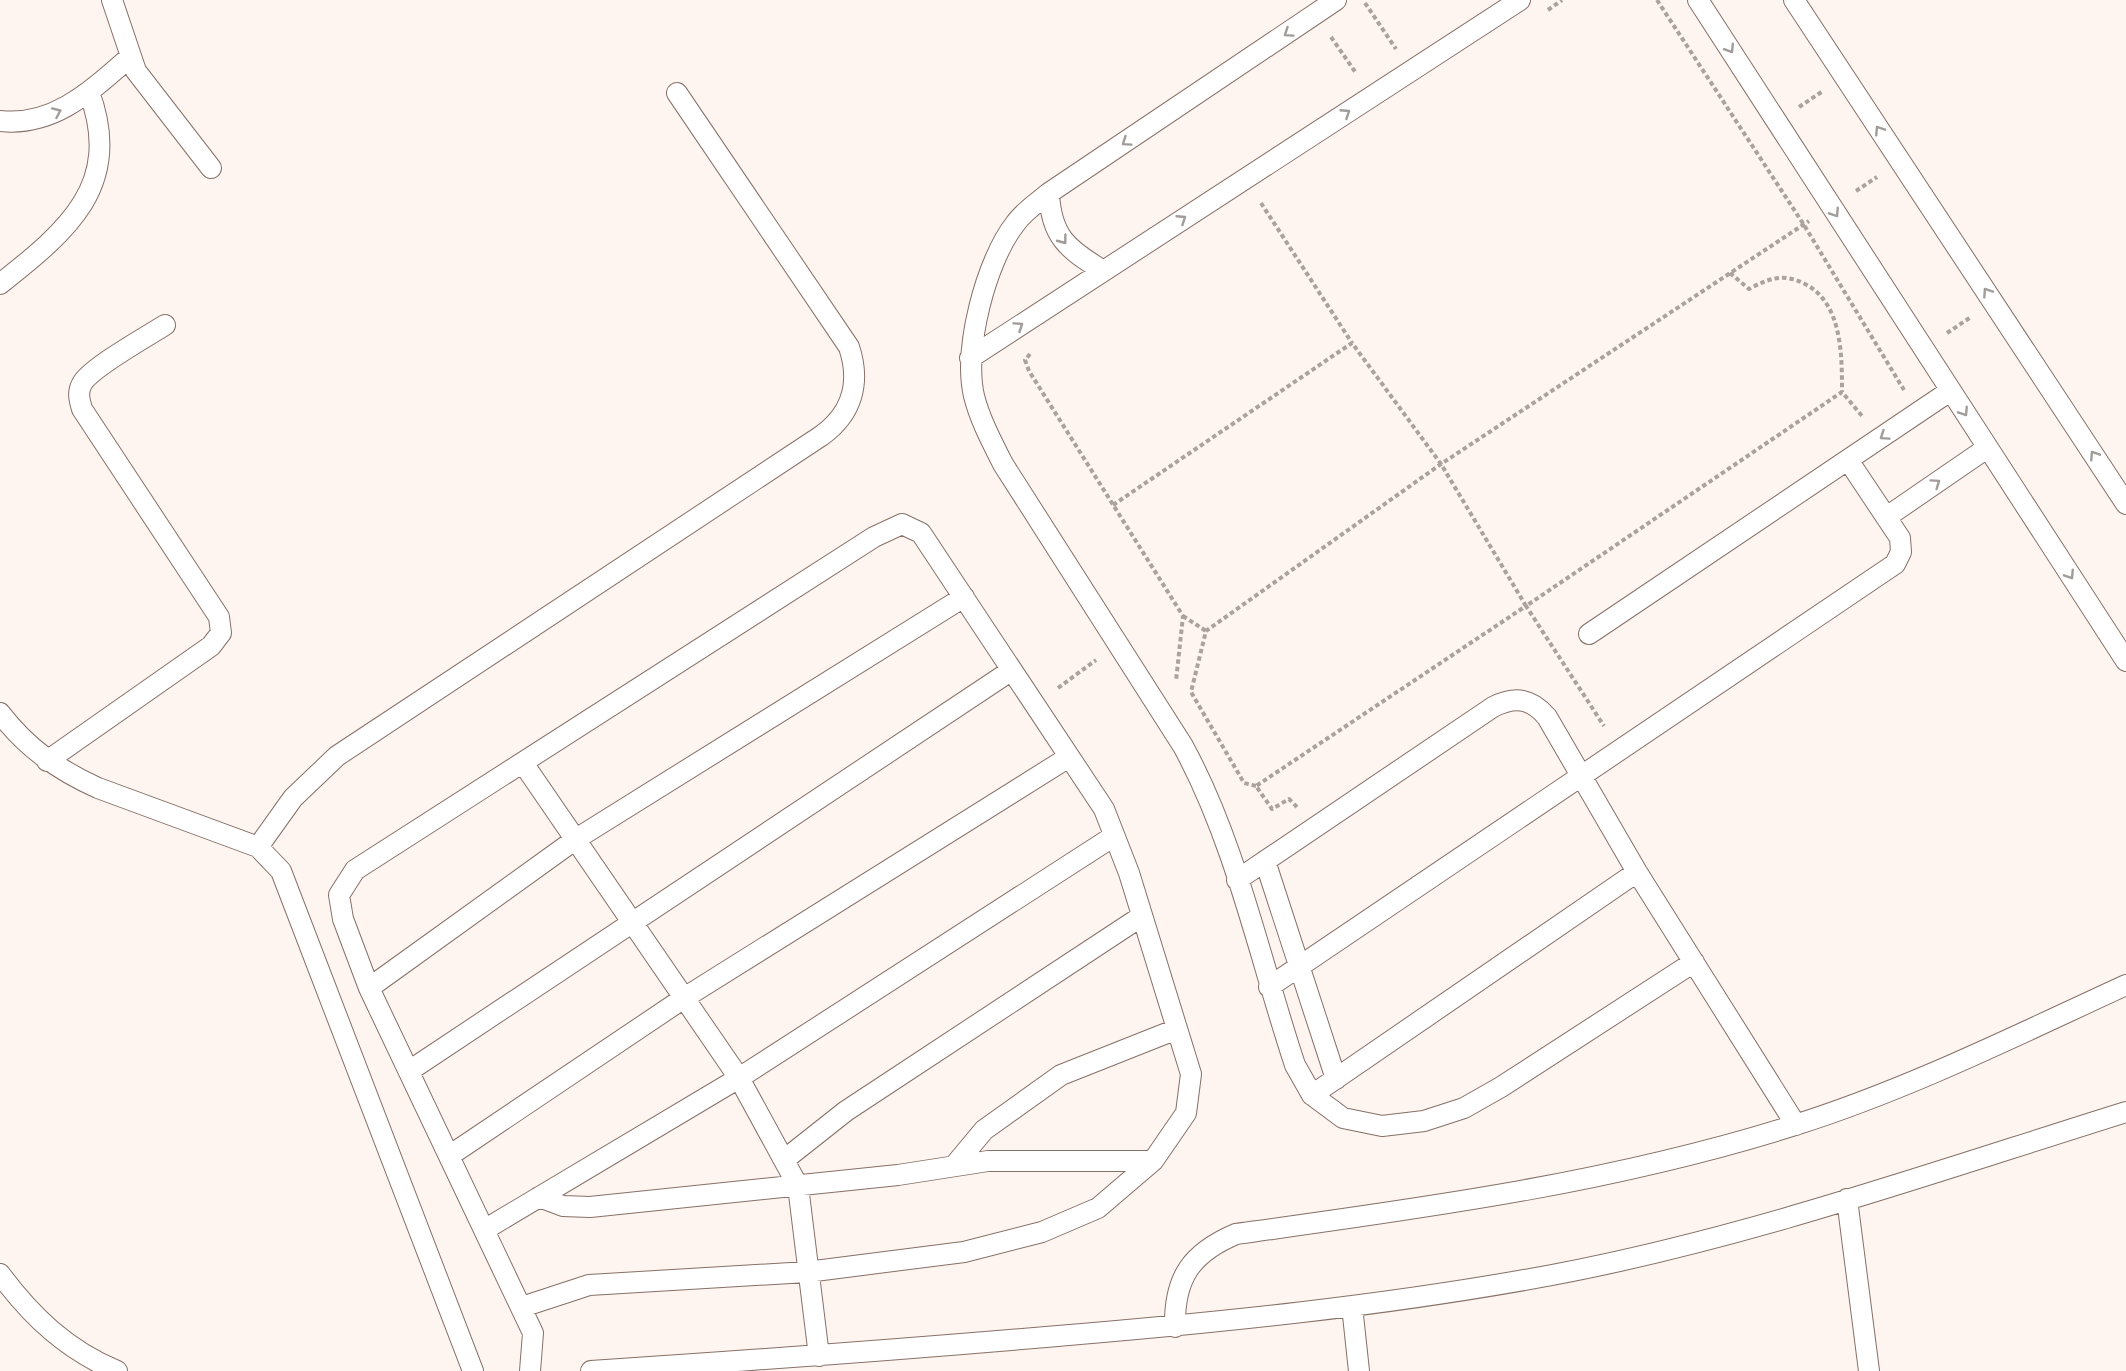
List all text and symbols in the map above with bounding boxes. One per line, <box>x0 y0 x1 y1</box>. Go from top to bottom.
one-way arrow <box>1284 26 1295 37</box>
one-way arrow <box>1722 43 1734 53</box>
one-way arrow <box>51 107 62 119</box>
one-way arrow <box>1339 109 1350 120</box>
one-way arrow <box>1875 126 1886 137</box>
one-way arrow <box>1122 134 1132 146</box>
one-way arrow <box>1828 206 1839 217</box>
one-way arrow <box>1176 214 1186 226</box>
one-way arrow <box>1056 233 1067 244</box>
one-way arrow <box>1983 288 1994 299</box>
one-way arrow <box>1013 321 1023 333</box>
one-way arrow <box>1956 406 1968 416</box>
one-way arrow <box>1880 428 1891 439</box>
one-way arrow <box>2090 451 2101 462</box>
one-way arrow <box>1929 479 1940 490</box>
one-way arrow <box>2063 569 2074 580</box>

